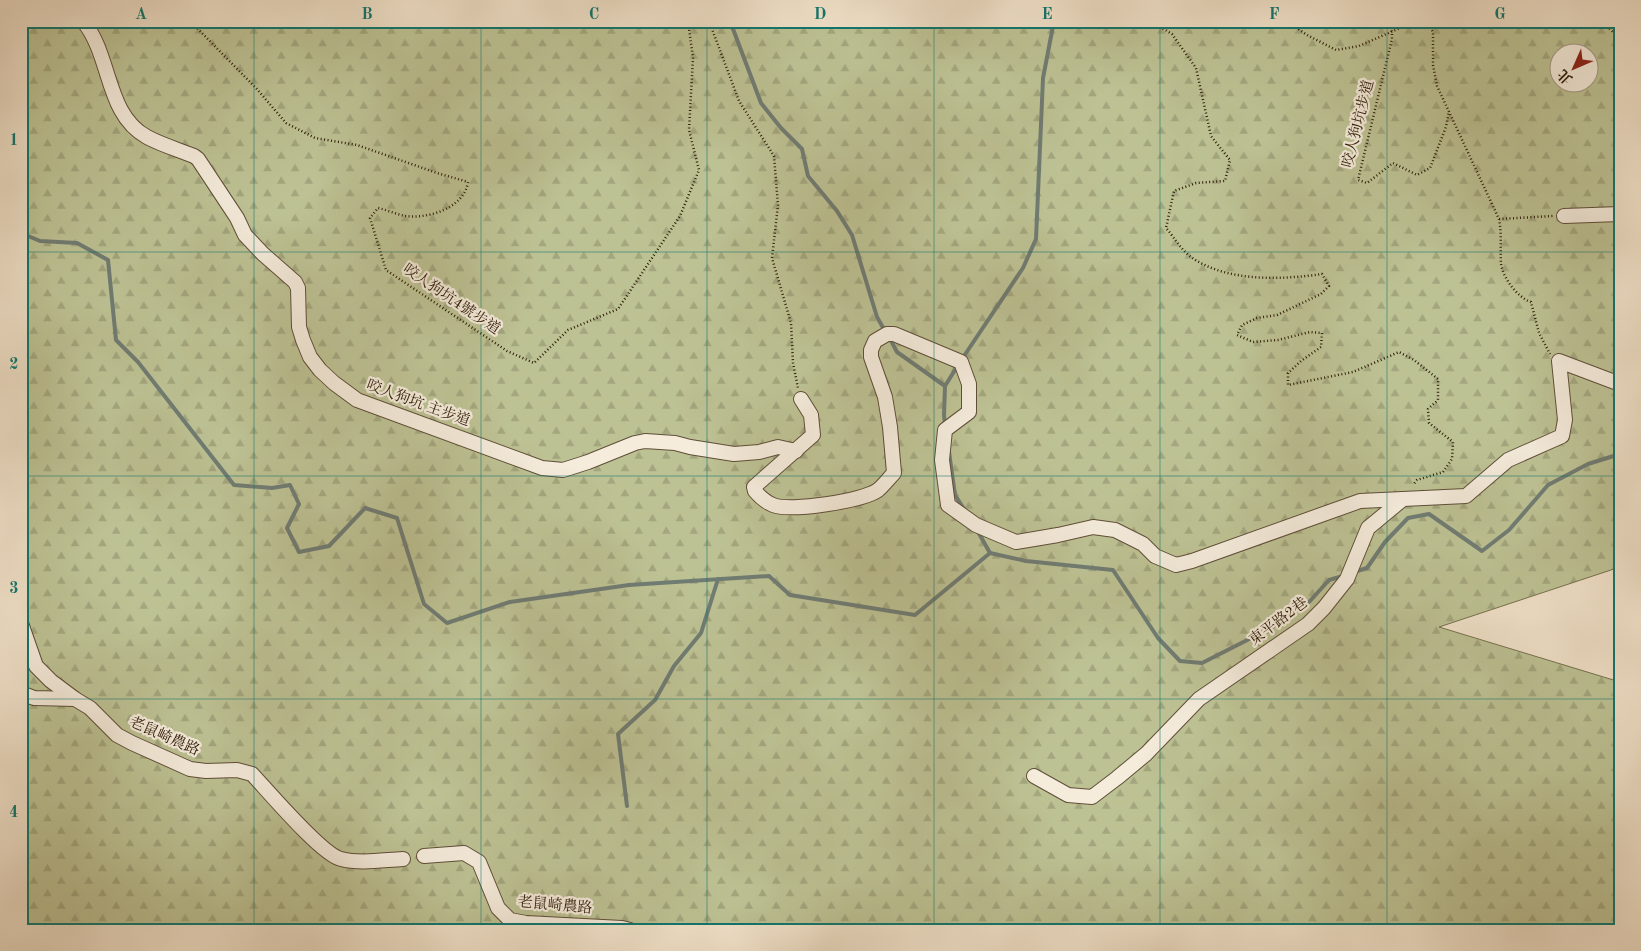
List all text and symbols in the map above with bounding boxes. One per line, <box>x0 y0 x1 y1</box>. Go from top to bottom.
text: A <box>135 7 147 23</box>
text: B <box>361 7 373 23</box>
text: C <box>589 7 599 23</box>
text: D <box>814 7 826 23</box>
text: E <box>1041 7 1053 23</box>
text: F <box>1269 7 1280 23</box>
text: G <box>1494 7 1506 23</box>
north arrow <box>1548 42 1598 92</box>
text: 北 <box>1555 67 1575 87</box>
street label: 咬人狗坑步道 <box>1339 78 1377 169</box>
text: 1 <box>9 133 19 149</box>
street label: 咬人狗坑4號步道 <box>400 260 503 338</box>
text: 2 <box>9 357 19 373</box>
street label: 咬人狗坑 主步道 <box>364 376 473 430</box>
text: 3 <box>9 581 19 597</box>
street label: 東平路2巷 <box>1246 594 1311 649</box>
street label: 老鼠崎農路 <box>127 713 202 759</box>
text: 4 <box>9 805 19 821</box>
street label: 老鼠崎農路 <box>517 893 593 917</box>

